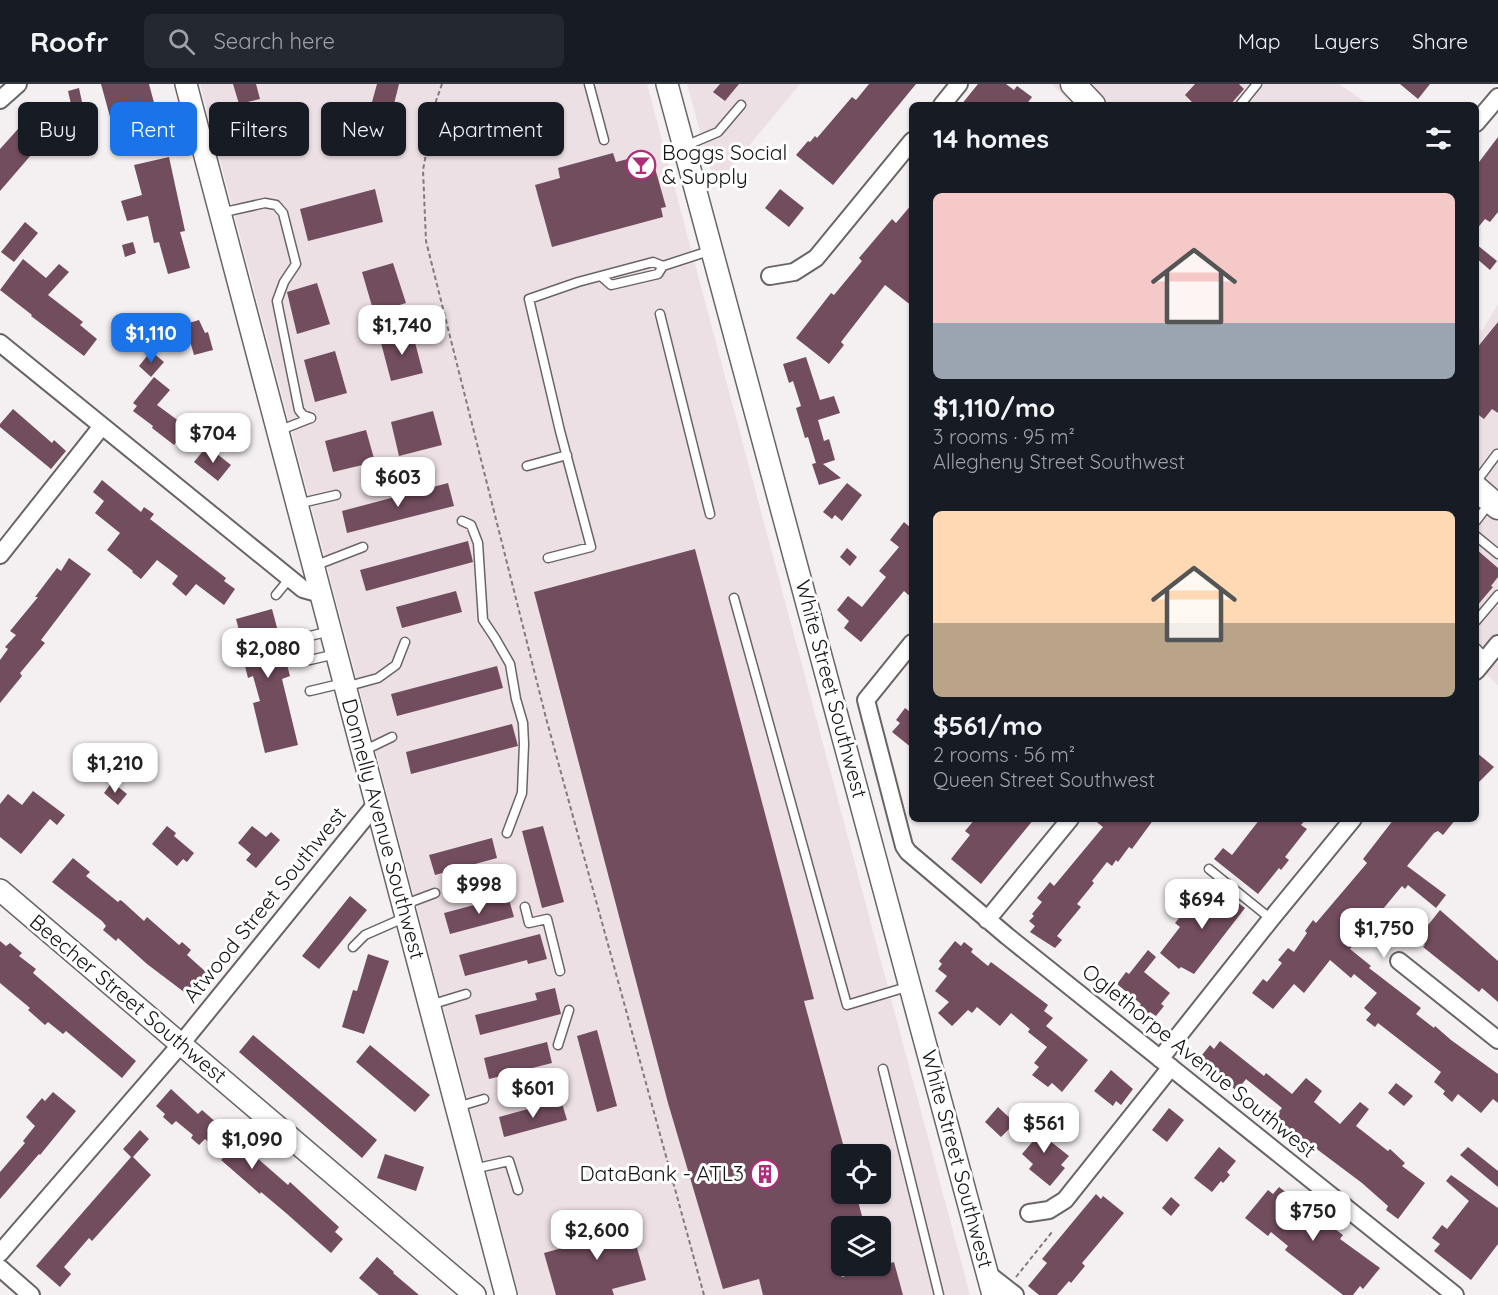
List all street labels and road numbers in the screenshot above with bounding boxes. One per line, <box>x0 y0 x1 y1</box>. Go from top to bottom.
street label: White Street Southwest <box>790 577 874 801</box>
street label: Donnelly Avenue Southwest <box>337 696 431 962</box>
street label: Atwood Street Southwest <box>177 801 351 1007</box>
street label: Beecher Street Southwest <box>25 908 232 1088</box>
street label: Oglethorpe Avenue Southwest <box>1077 958 1322 1163</box>
street label: White Street Southwest <box>916 1047 1000 1271</box>

